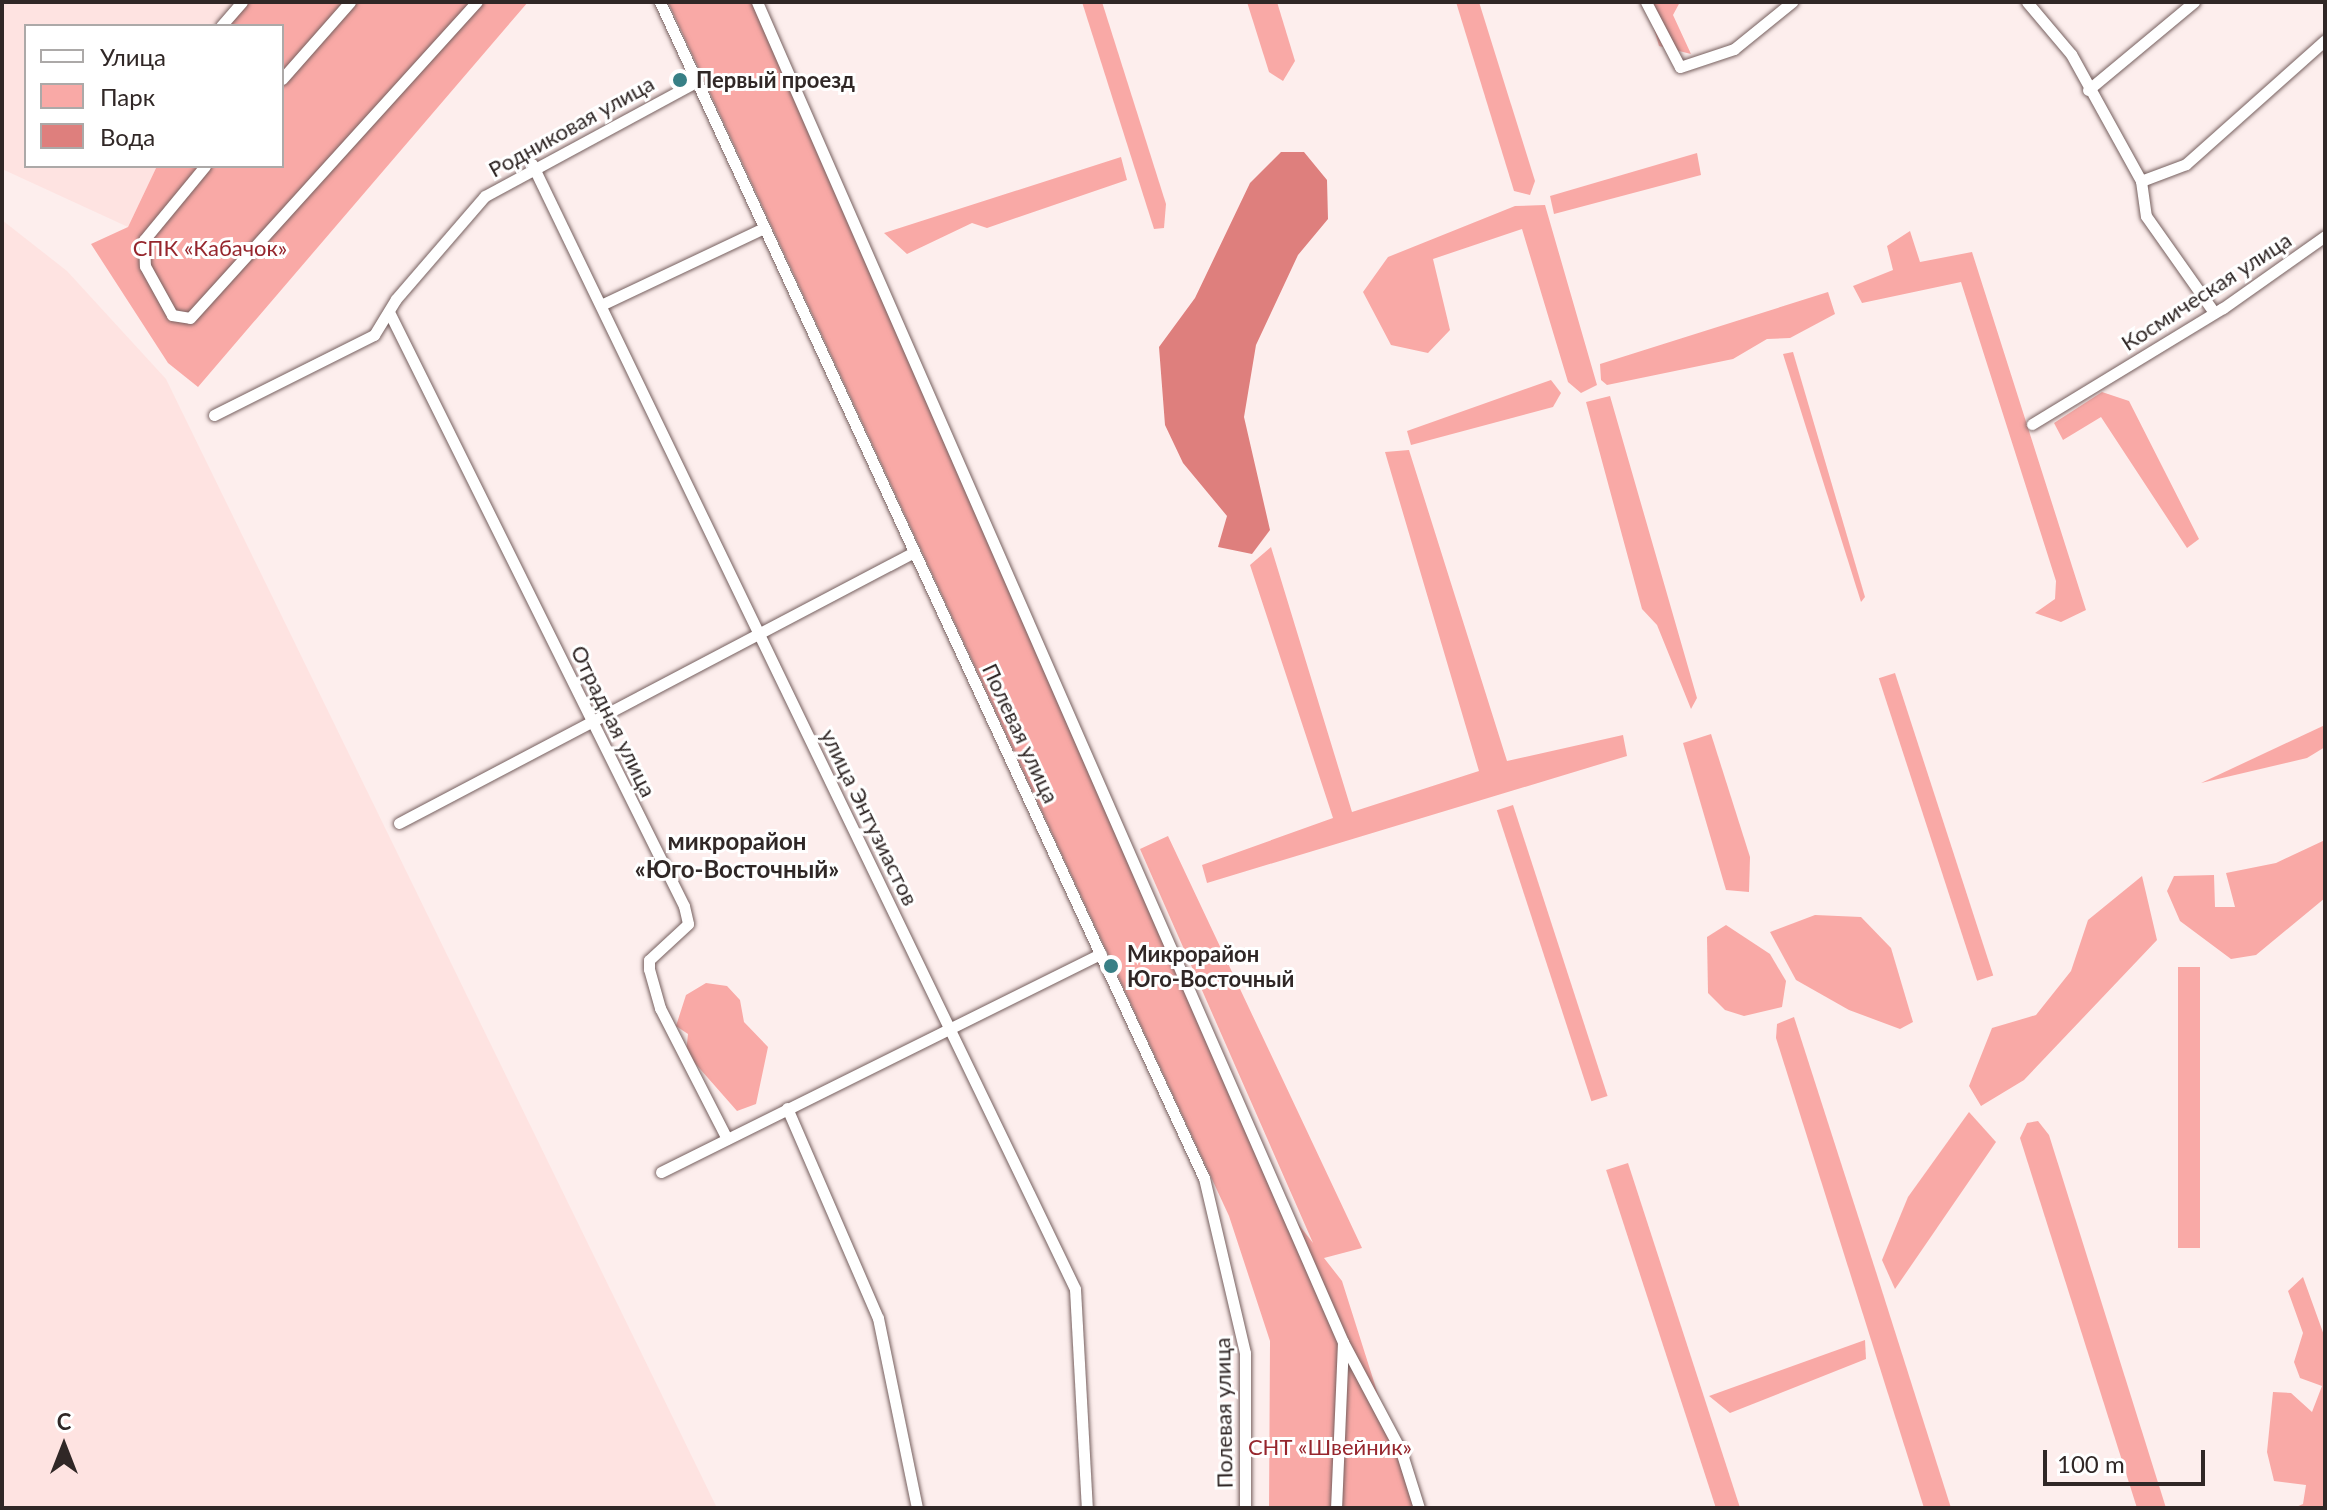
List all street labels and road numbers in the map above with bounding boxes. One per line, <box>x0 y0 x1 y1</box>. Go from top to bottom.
street label: Родниковая улица <box>484 70 658 182</box>
street label: Космическая улица <box>2116 226 2296 356</box>
street label: Отрадная улица <box>566 641 662 801</box>
street label: Полевая улица <box>977 659 1065 807</box>
street label: улица Энтузиастов <box>816 724 924 910</box>
street label: Полевая улица <box>1208 1337 1238 1489</box>

